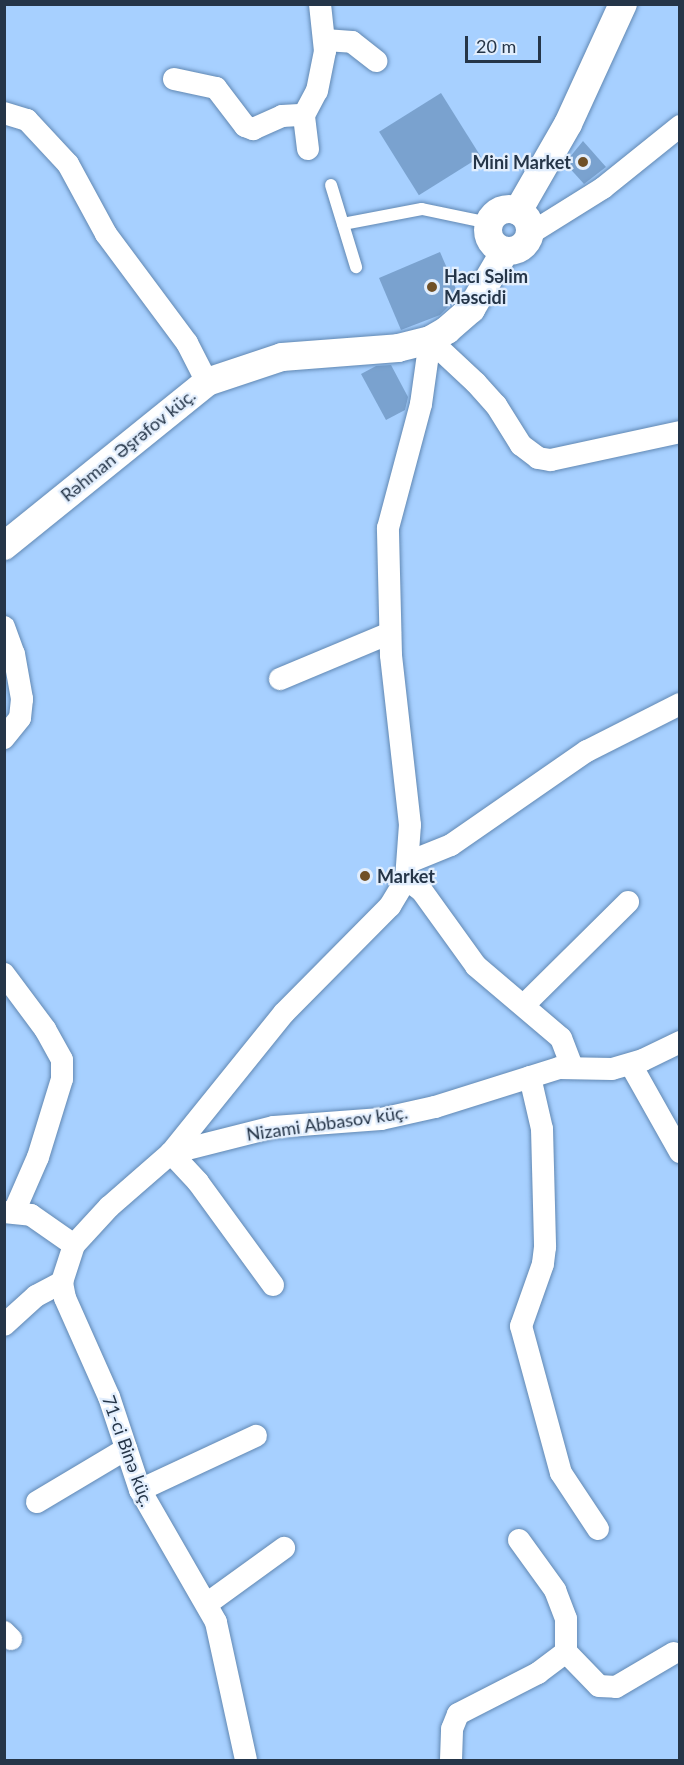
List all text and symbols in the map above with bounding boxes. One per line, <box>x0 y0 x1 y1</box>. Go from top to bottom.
scale bar <box>468 24 544 62</box>
text: 20 m <box>476 35 516 57</box>
place label: Mini Market <box>472 151 571 173</box>
marker: Mini Market <box>576 155 590 169</box>
place label: Hacı Səlim Məscidi <box>444 266 528 308</box>
marker: Hacı Səlim Məscidi <box>425 280 439 294</box>
street label: Rəhman Əşrəfov küç. <box>56 384 200 506</box>
place label: Market <box>377 865 435 887</box>
marker: Market <box>358 869 372 883</box>
street label: Nizami Abbasov küç. <box>244 1101 410 1145</box>
street label: 71-ci Binə küç. <box>98 1392 158 1510</box>

